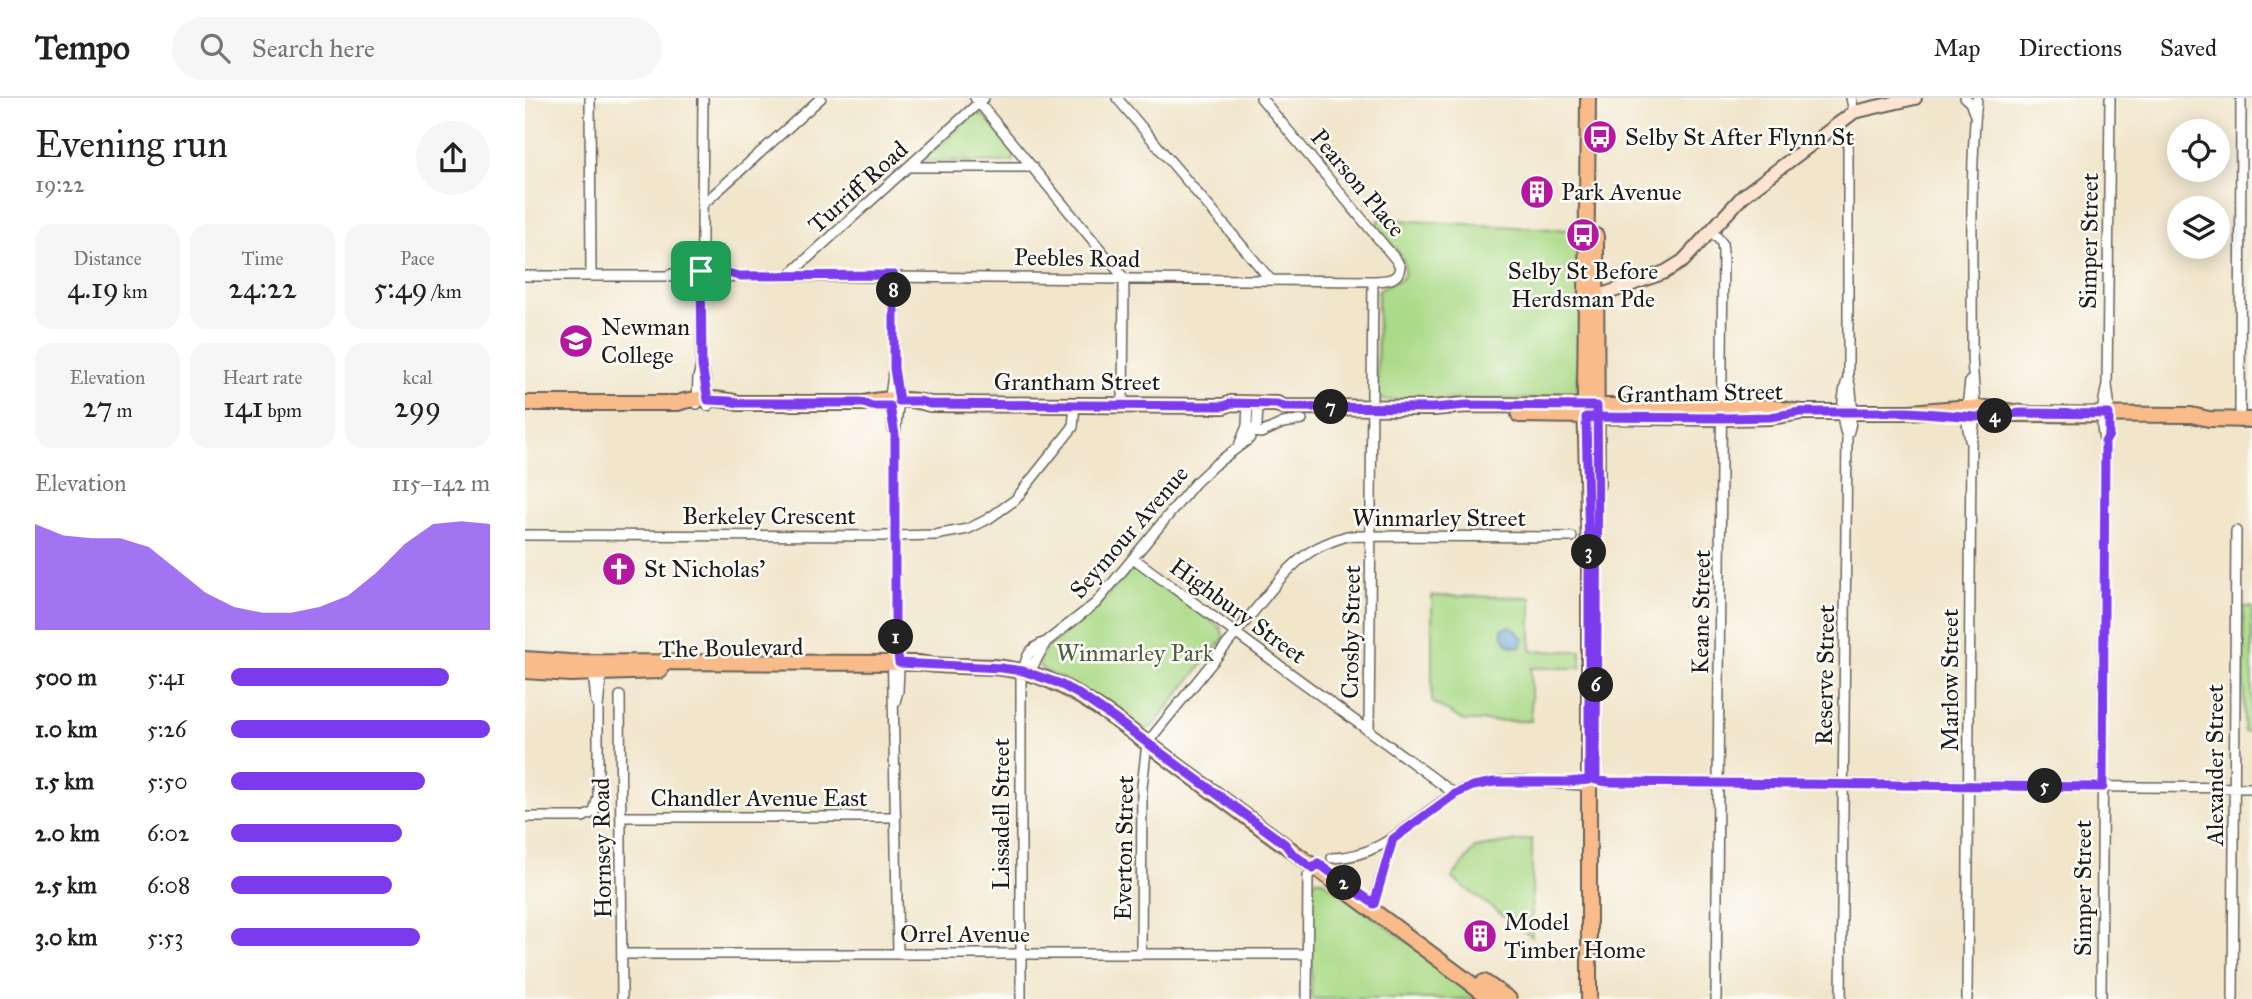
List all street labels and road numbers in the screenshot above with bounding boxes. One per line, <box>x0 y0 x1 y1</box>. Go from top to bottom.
street label: Pearson Place <box>1304 123 1412 243</box>
street label: Turriff Road <box>802 134 914 240</box>
street label: Simper Street <box>2073 172 2105 309</box>
street label: Peebles Road <box>1014 242 1140 274</box>
street label: Grantham Street <box>994 367 1161 397</box>
street label: Grantham Street <box>1617 377 1784 409</box>
street label: Seymour Avenue <box>1063 459 1195 605</box>
street label: Berkeley Crescent <box>682 501 856 531</box>
street label: Winmarley Street <box>1352 503 1526 533</box>
street label: Keane Street <box>1685 549 1717 675</box>
street label: Highbury Street <box>1164 551 1312 671</box>
street label: Crosby Street <box>1335 564 1367 699</box>
street label: Reserve Street <box>1809 604 1841 746</box>
street label: Marlow Street <box>1935 608 1965 751</box>
street label: The Boulevard <box>658 632 804 664</box>
street label: Alexander Street <box>2200 683 2230 847</box>
street label: Lissadell Street <box>986 738 1016 890</box>
street label: Everton Street <box>1108 775 1140 921</box>
street label: Hornsey Road <box>586 777 618 919</box>
street label: Chandler Avenue East <box>650 783 868 813</box>
street label: Simper Street <box>2068 819 2098 956</box>
street label: Orrel Avenue <box>900 919 1030 949</box>

